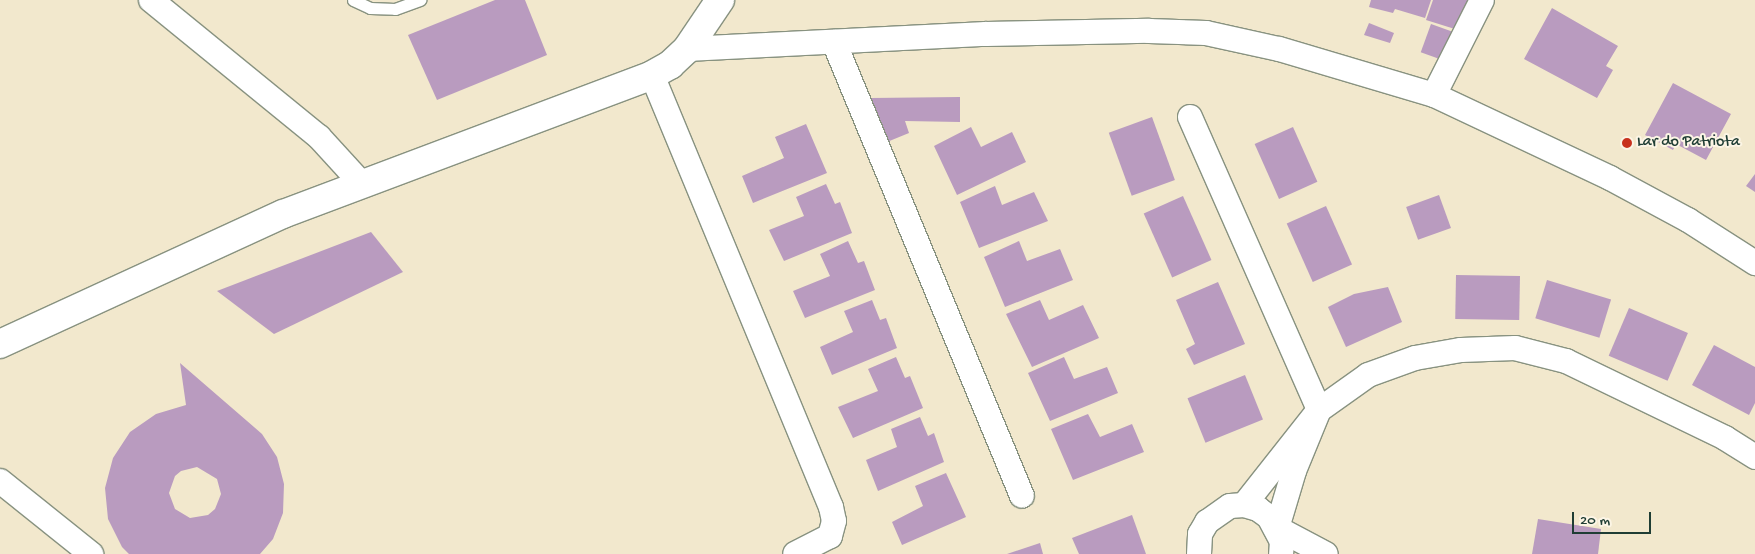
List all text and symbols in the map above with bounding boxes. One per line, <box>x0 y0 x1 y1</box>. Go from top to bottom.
place label: Lar do Patriota <box>1637 133 1740 153</box>
marker: Lar do Patriota <box>1621 137 1633 149</box>
scale bar <box>1575 502 1654 534</box>
text: 20 m <box>1580 512 1610 530</box>

